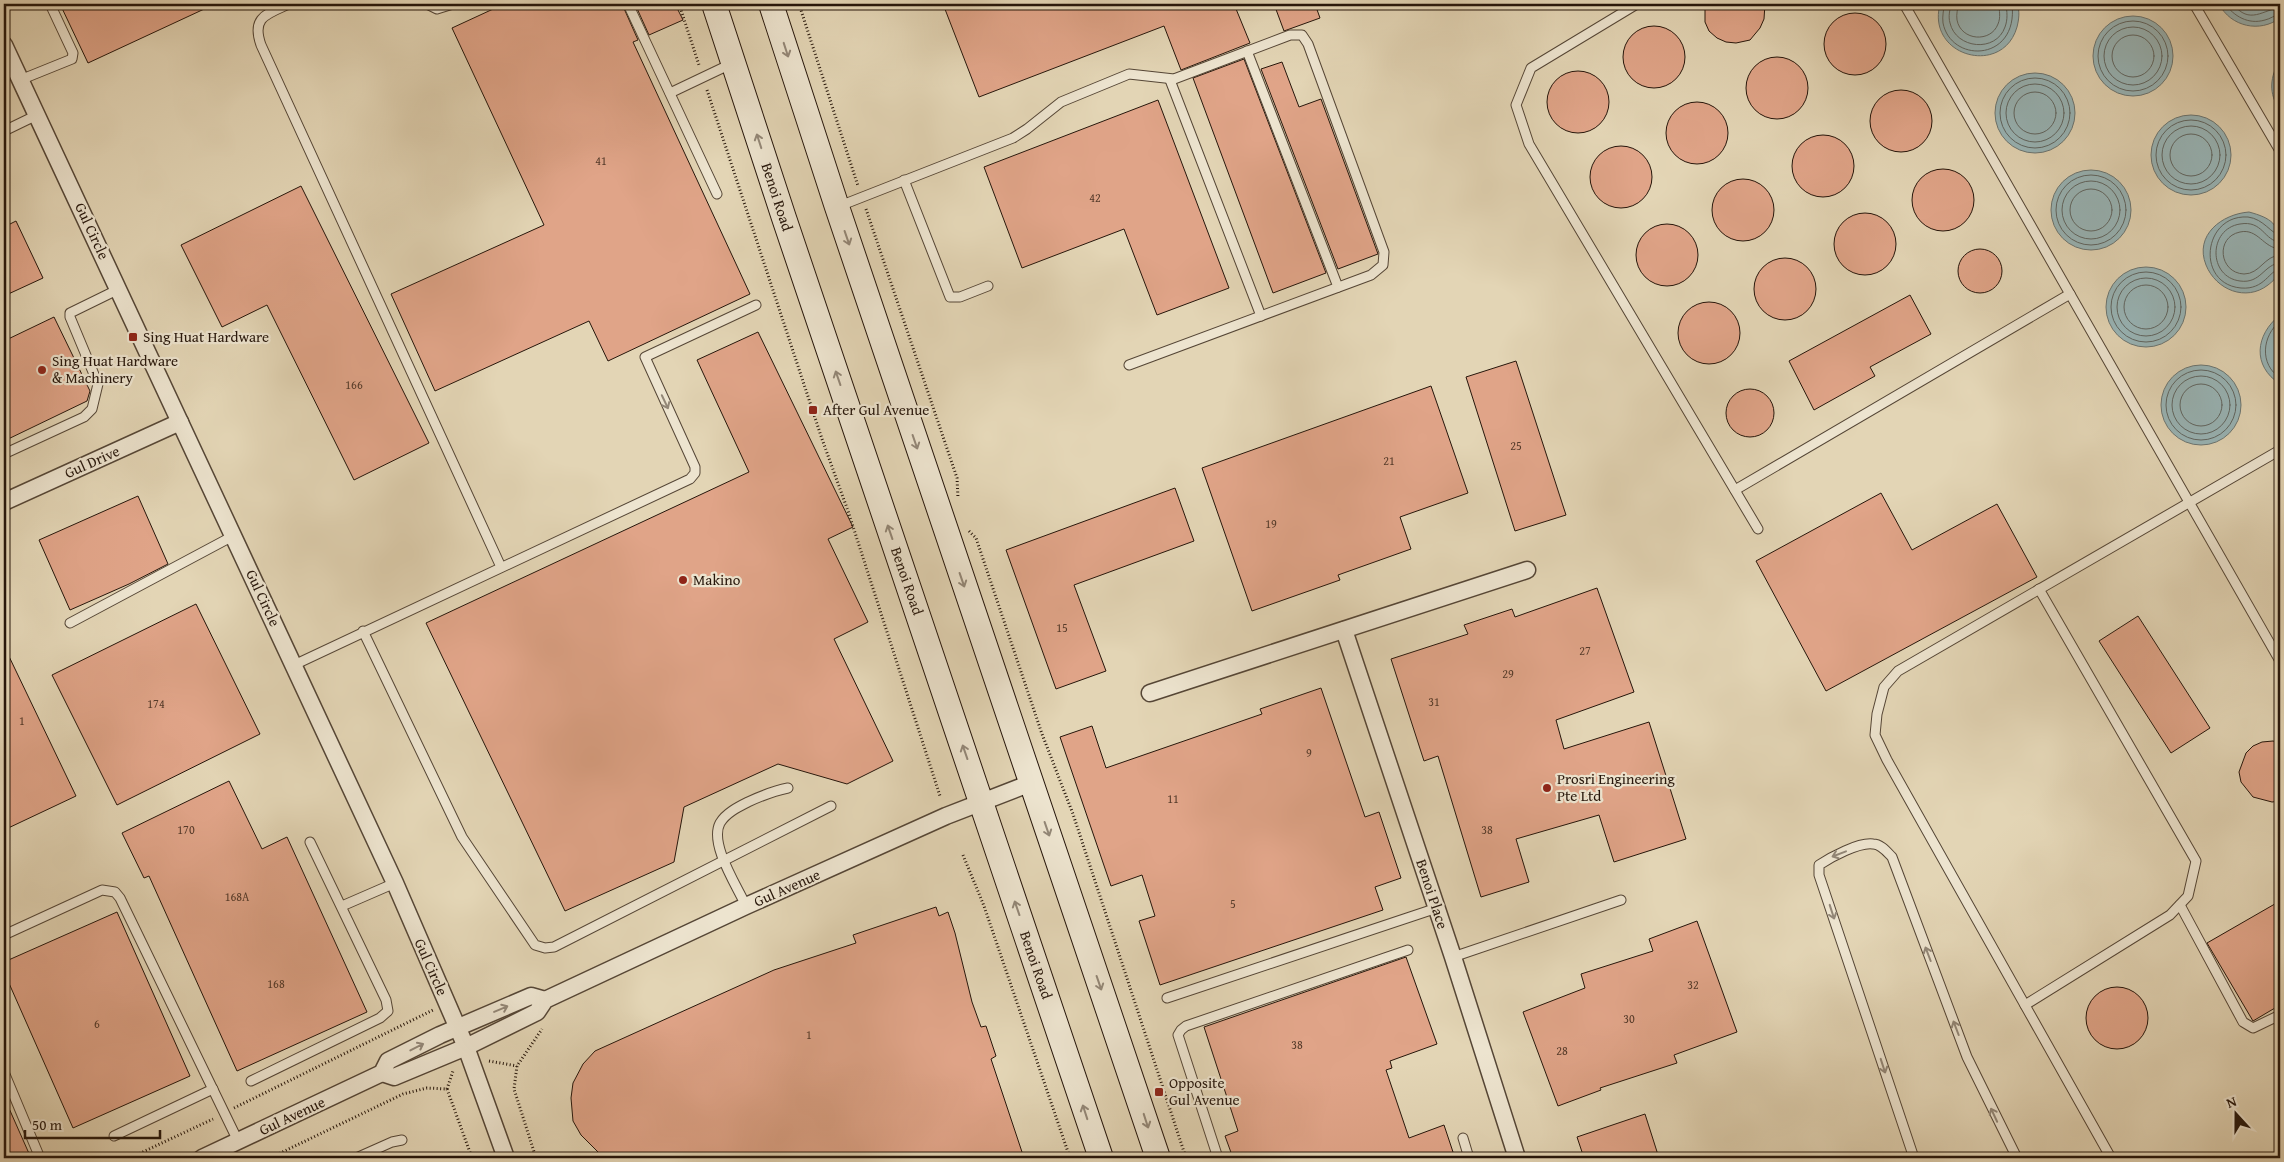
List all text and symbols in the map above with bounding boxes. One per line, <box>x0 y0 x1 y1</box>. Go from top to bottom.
one-way arrow <box>782 42 792 58</box>
one-way arrow <box>754 134 763 149</box>
house number: 41 <box>595 152 607 169</box>
street label: Benoi Road <box>757 160 798 234</box>
house number: 42 <box>1089 189 1101 206</box>
street label: Gul Circle <box>70 199 115 263</box>
one-way arrow <box>843 230 852 245</box>
place label: Sing Huat Hardware <box>143 326 269 347</box>
marker: Sing Huat Hardware <box>127 331 139 343</box>
place label: Sing Huat Hardware & Machinery <box>52 350 178 388</box>
marker: Sing Huat Hardware & Machinery <box>36 364 48 376</box>
one-way arrow <box>833 371 842 386</box>
house number: 166 <box>345 376 363 393</box>
one-way arrow <box>661 394 671 409</box>
place label: After Gul Avenue <box>823 399 929 420</box>
marker: After Gul Avenue <box>807 404 819 416</box>
one-way arrow <box>911 434 921 450</box>
house number: 25 <box>1510 437 1522 454</box>
street label: Gul Drive <box>61 440 123 483</box>
house number: 21 <box>1383 452 1395 469</box>
house number: 19 <box>1265 515 1277 532</box>
one-way arrow <box>885 525 894 540</box>
street label: Benoi Road <box>886 544 929 618</box>
street label: Gul Circle <box>241 566 286 630</box>
place label: Makino <box>693 569 741 590</box>
one-way arrow <box>958 571 967 587</box>
marker: Makino <box>677 574 689 586</box>
house number: 15 <box>1056 619 1068 636</box>
house number: 27 <box>1579 642 1591 659</box>
house number: 29 <box>1502 665 1514 682</box>
house number: 31 <box>1428 693 1440 710</box>
house number: 174 <box>147 695 165 712</box>
house number: 1 <box>19 712 25 729</box>
house number: 9 <box>1306 744 1312 761</box>
one-way arrow <box>960 745 969 761</box>
place label: Prosri Engineering Pte Ltd <box>1557 768 1675 806</box>
marker: Prosri Engineering Pte Ltd <box>1541 782 1553 794</box>
house number: 11 <box>1167 790 1179 807</box>
house number: 170 <box>177 821 195 838</box>
one-way arrow <box>1043 821 1052 837</box>
house number: 38 <box>1481 821 1493 838</box>
one-way arrow <box>1832 850 1847 859</box>
street label: Benoi Place <box>1411 856 1454 931</box>
street label: Gul Avenue <box>750 864 823 911</box>
house number: 168A <box>225 888 250 905</box>
house number: 5 <box>1230 895 1236 912</box>
one-way arrow <box>1012 901 1021 916</box>
one-way arrow <box>1828 904 1837 920</box>
street label: Benoi Road <box>1015 928 1058 1002</box>
street label: Gul Circle <box>410 935 453 999</box>
one-way arrow <box>1923 946 1932 962</box>
house number: 168 <box>267 975 285 992</box>
one-way arrow <box>1095 975 1104 990</box>
house number: 32 <box>1687 976 1699 993</box>
one-way arrow <box>493 1003 508 1013</box>
house number: 30 <box>1623 1010 1635 1027</box>
house number: 6 <box>94 1015 100 1032</box>
one-way arrow <box>1951 1021 1960 1036</box>
house number: 1 <box>806 1026 812 1043</box>
house number: 38 <box>1291 1036 1303 1053</box>
one-way arrow <box>409 1042 424 1051</box>
house number: 28 <box>1556 1042 1568 1059</box>
one-way arrow <box>1879 1058 1888 1074</box>
place label: Opposite Gul Avenue <box>1169 1072 1240 1110</box>
marker: Opposite Gul Avenue <box>1153 1086 1165 1098</box>
north arrow <box>2212 1090 2262 1140</box>
street label: Gul Avenue <box>255 1091 328 1140</box>
text: N <box>2223 1091 2240 1113</box>
one-way arrow <box>1080 1104 1090 1120</box>
scale bar <box>25 1107 160 1139</box>
one-way arrow <box>1989 1108 1999 1123</box>
one-way arrow <box>1141 1113 1151 1129</box>
text: 50 m <box>32 1114 63 1135</box>

